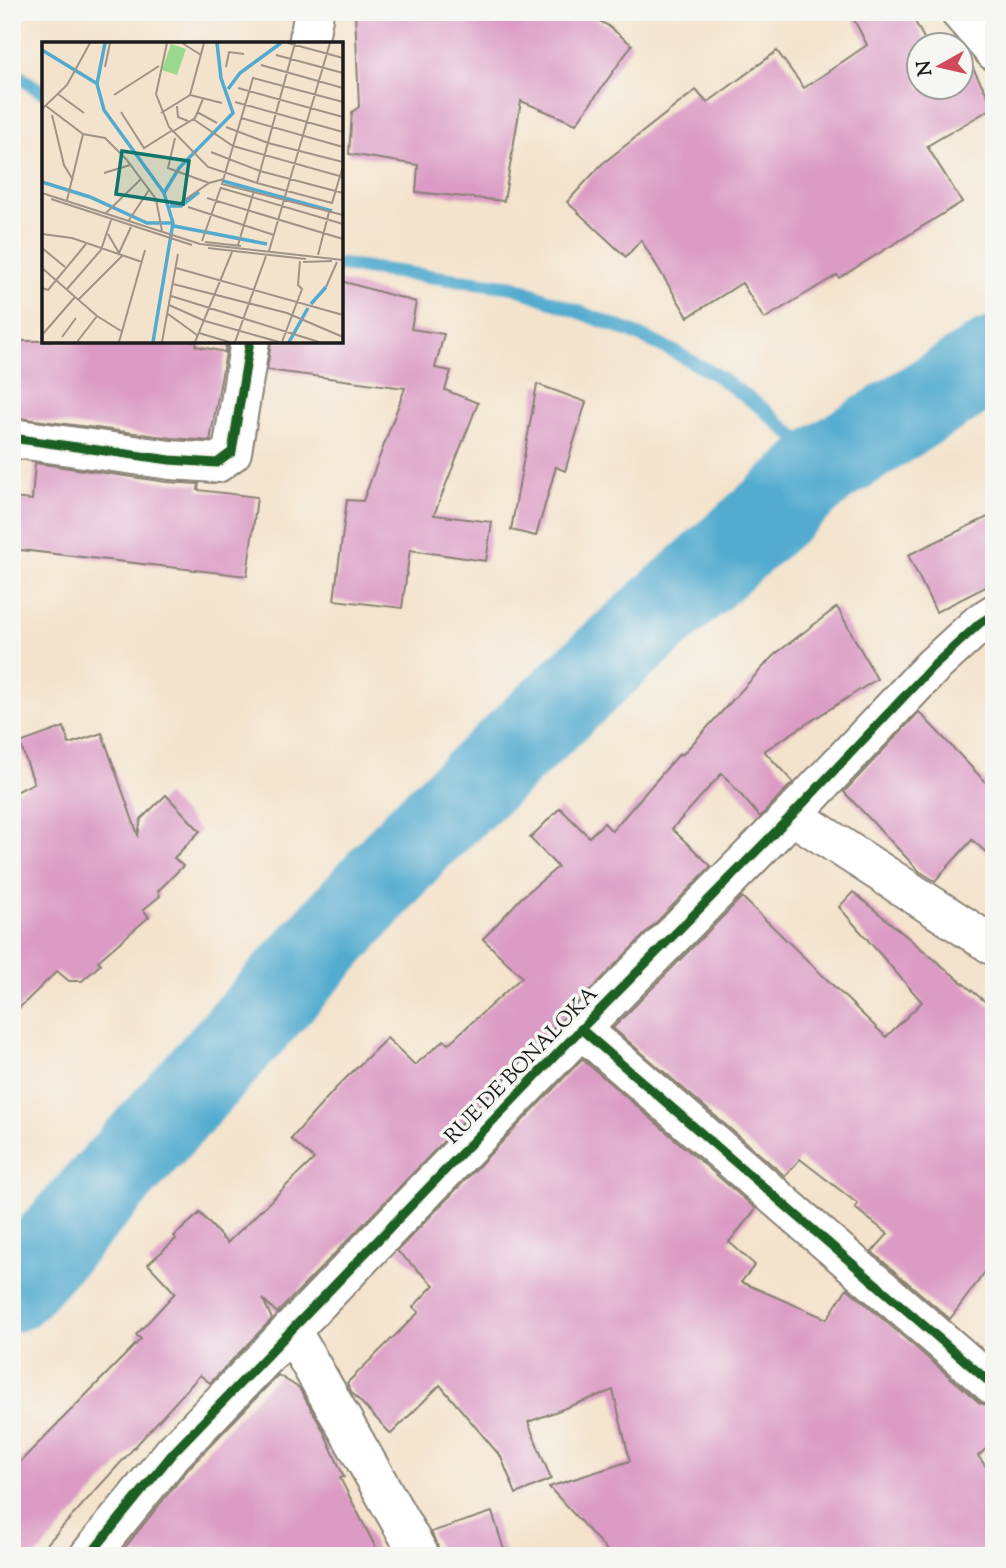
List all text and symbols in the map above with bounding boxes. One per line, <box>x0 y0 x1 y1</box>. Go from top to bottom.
north arrow <box>904 32 974 102</box>
inset map <box>42 42 343 343</box>
text: N <box>911 59 940 77</box>
street label: RUE DE BONALOKA <box>439 980 605 1152</box>

